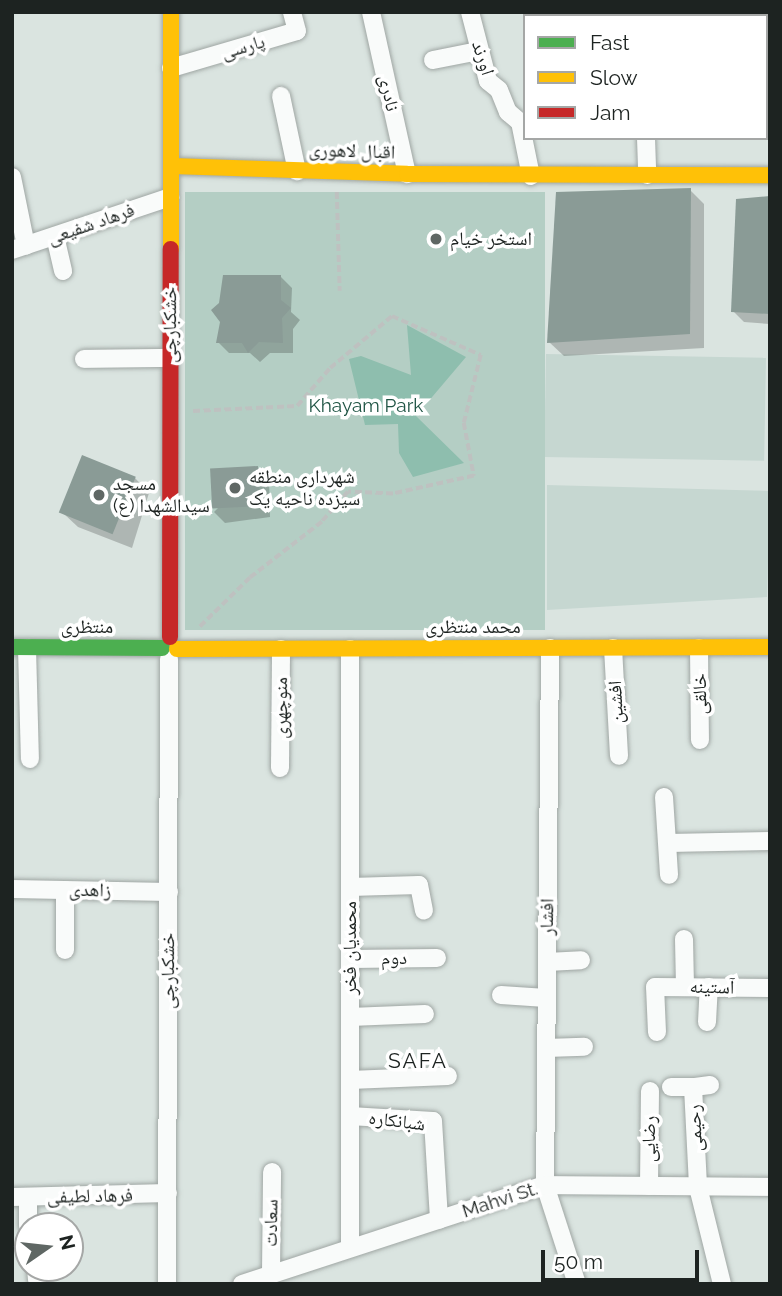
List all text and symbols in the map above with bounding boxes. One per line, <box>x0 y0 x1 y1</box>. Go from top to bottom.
legend <box>523 14 768 140</box>
street label: پارسی <box>219 30 267 64</box>
text: Fast <box>590 30 630 55</box>
street label: اورند <box>467 38 499 78</box>
text: Slow <box>590 65 638 90</box>
street label: نادری <box>374 73 404 113</box>
text: Jam <box>590 100 631 125</box>
street label: اقبال لاهوری <box>308 138 396 164</box>
street label: فرهاد شفیعی <box>45 198 137 250</box>
place label: استخر خیام <box>450 228 532 250</box>
marker: استخر خیام <box>428 231 444 247</box>
street label: خشکبارچی <box>159 287 181 363</box>
park label: Khayam Park <box>309 395 423 417</box>
place label: شهرداری منطقه سیزده ناحیه یک <box>249 466 360 510</box>
place label: مسجد سیدالشهدا (ع) <box>113 473 210 517</box>
marker: شهرداری منطقه سیزده ناحیه یک <box>227 480 243 496</box>
marker: مسجد سیدالشهدا (ع) <box>91 487 107 503</box>
street label: منتظری <box>61 616 113 638</box>
street label: محمد منتظری <box>425 616 521 638</box>
street label: خالقی <box>688 673 712 715</box>
street label: منوچهری <box>270 677 292 739</box>
street label: افشین <box>603 680 629 724</box>
street label: زاهدی <box>69 878 111 902</box>
street label: افشار <box>535 898 559 936</box>
street label: محمدیان فخر <box>339 901 361 995</box>
street label: خشکبارچی <box>157 933 179 1009</box>
street label: دوم <box>381 947 407 969</box>
street label: آستینه <box>689 975 735 999</box>
district label: SAFA <box>389 1048 447 1074</box>
street label: رحیمی <box>682 1104 708 1152</box>
street label: شبانکاره <box>367 1106 427 1136</box>
street label: رضایی <box>638 1116 660 1162</box>
street label: Mahvi St. <box>459 1177 541 1223</box>
street label: فرهاد لطیفی <box>47 1184 133 1208</box>
street label: سعادت <box>259 1199 283 1247</box>
north arrow <box>14 1212 84 1282</box>
text: N <box>55 1233 80 1252</box>
scale bar <box>544 1236 702 1280</box>
text: 50 m <box>554 1249 603 1274</box>

